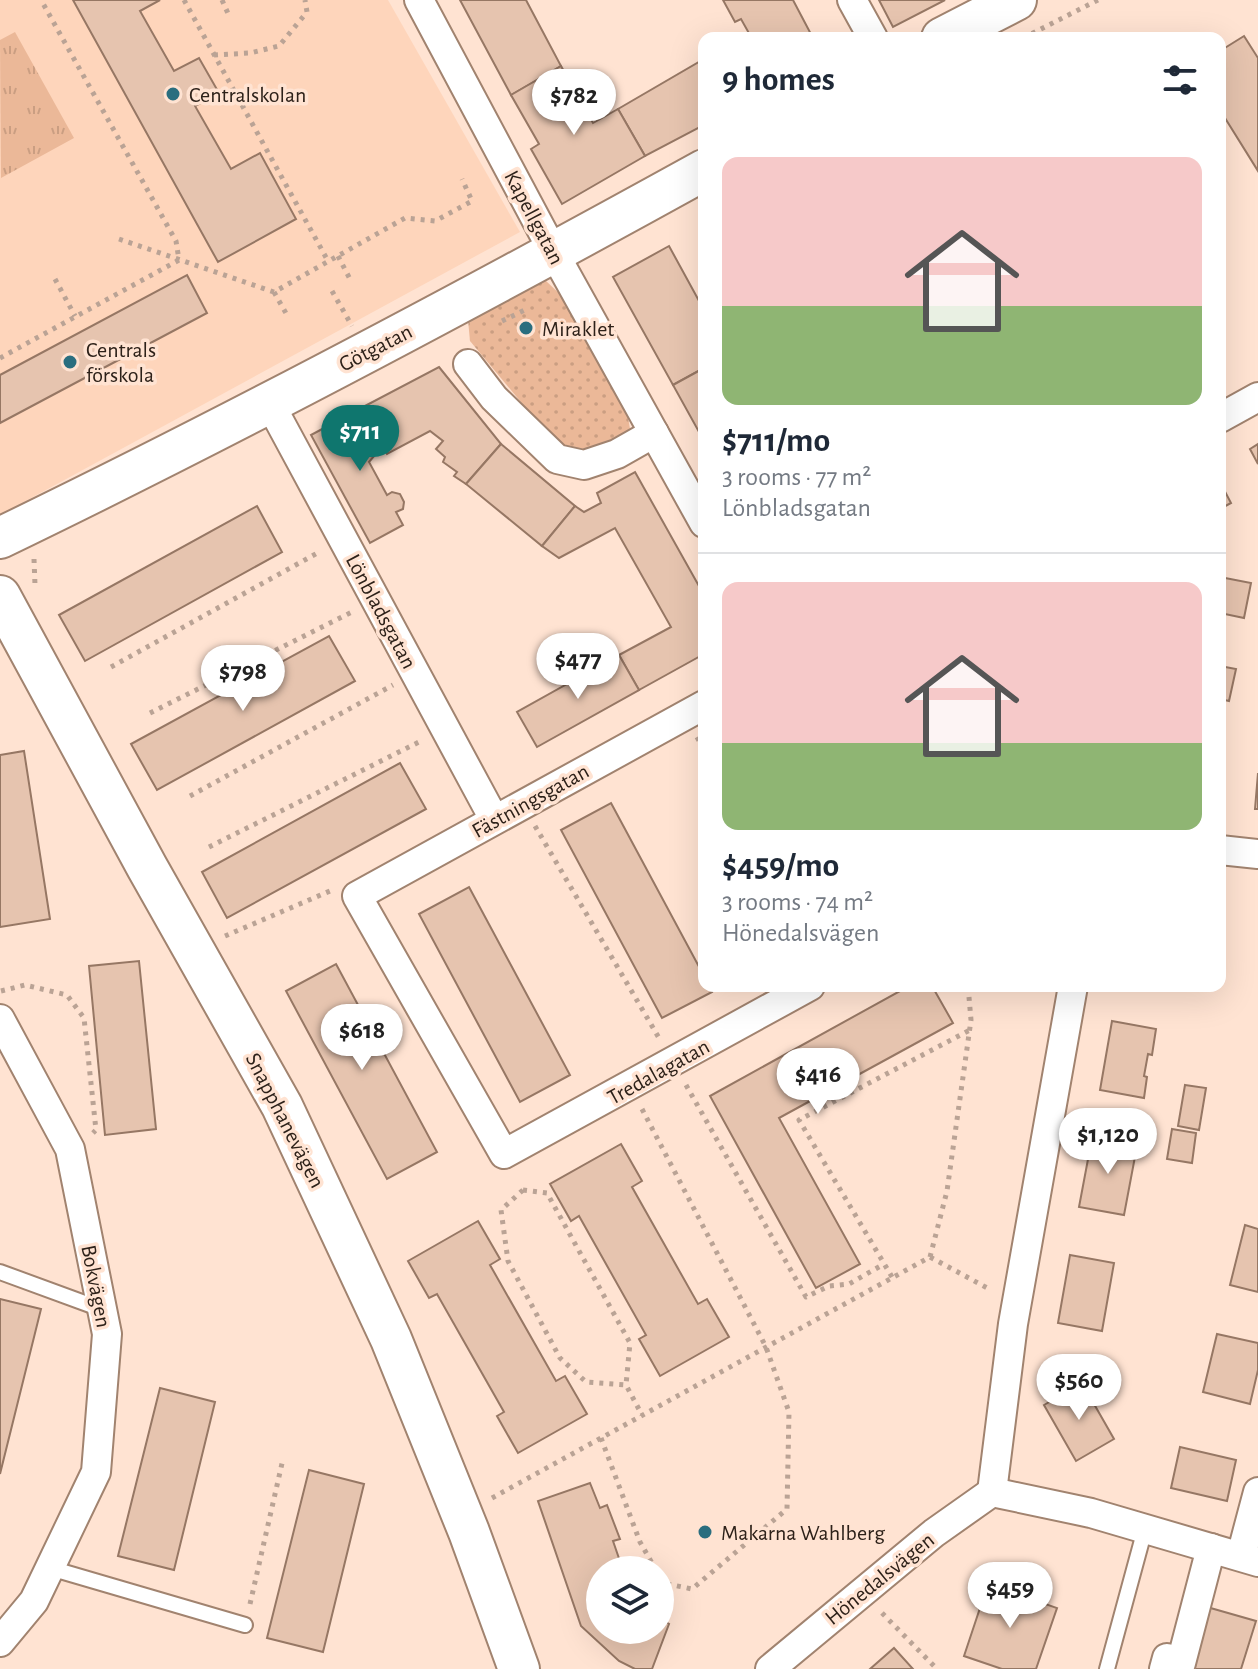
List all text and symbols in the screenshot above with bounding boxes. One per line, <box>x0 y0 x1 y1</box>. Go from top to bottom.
icon: filters <box>1158 58 1202 102</box>
text: 9 homes <box>722 63 835 97</box>
pin: $782 <box>527 69 621 137</box>
text: $782 <box>550 82 598 108</box>
place label: Centralskolan <box>189 84 306 106</box>
marker: Centralskolan <box>164 85 182 103</box>
street label: Kapellgatan <box>500 167 568 268</box>
icon: home <box>890 209 1034 353</box>
place label: Miraklet <box>542 318 614 340</box>
marker: Miraklet <box>517 319 535 337</box>
street label: Götgatan <box>335 320 416 376</box>
place label: Centrals förskola <box>86 339 156 386</box>
marker: Centrals förskola <box>61 353 79 371</box>
pin: $711 <box>313 405 407 473</box>
text: $711 <box>339 418 381 444</box>
text: $711/mo <box>722 424 830 458</box>
text: 3 rooms · 77 m² <box>722 464 871 490</box>
text: Lönbladsgatan <box>722 495 871 521</box>
street label: Lönbladsgatan <box>342 551 420 672</box>
pin: $477 <box>531 633 625 701</box>
icon: home <box>890 634 1034 778</box>
pin: $798 <box>196 645 290 713</box>
text: $477 <box>554 646 602 672</box>
text: $798 <box>219 658 267 684</box>
street label: Fästningsgatan <box>468 760 593 842</box>
text: $459/mo <box>722 849 839 883</box>
text: 3 rooms · 74 m² <box>722 889 873 915</box>
text: Hönedalsvägen <box>722 920 879 946</box>
pin: $618 <box>315 1004 409 1072</box>
text: $618 <box>339 1017 385 1043</box>
street label: Tredalagatan <box>604 1035 713 1109</box>
pin: $416 <box>771 1048 865 1116</box>
street label: Snapphanevägen <box>242 1049 329 1192</box>
text: $416 <box>795 1061 841 1087</box>
pin: $1,120 <box>1043 1108 1173 1176</box>
text: $1,120 <box>1077 1121 1139 1147</box>
street label: Bokvägen <box>77 1243 115 1329</box>
pin: $560 <box>1032 1354 1126 1422</box>
text: $560 <box>1054 1367 1104 1393</box>
place label: Makarna Wahlberg <box>721 1522 885 1544</box>
marker: Makarna Wahlberg <box>696 1523 714 1541</box>
street label: Hönedalsvägen <box>821 1528 938 1629</box>
map controls <box>586 1556 674 1644</box>
button: layers <box>586 1556 674 1644</box>
pin: $459 <box>963 1562 1057 1630</box>
text: $459 <box>986 1575 1034 1601</box>

